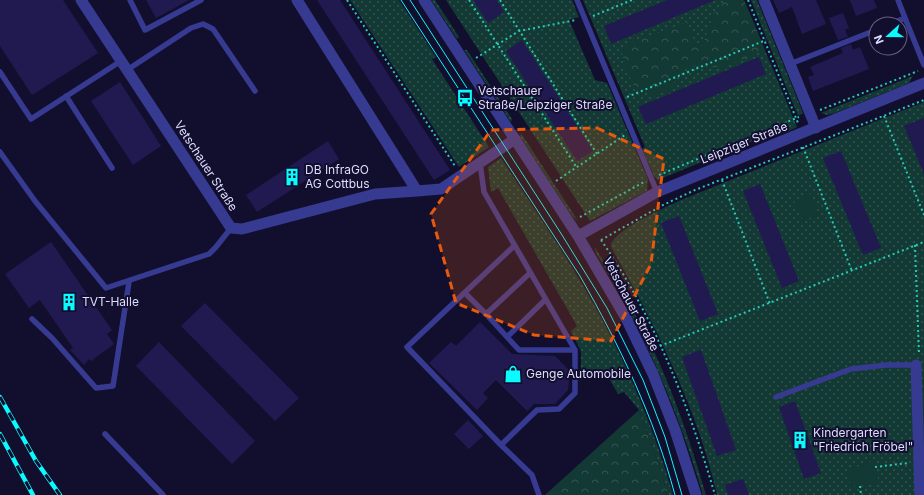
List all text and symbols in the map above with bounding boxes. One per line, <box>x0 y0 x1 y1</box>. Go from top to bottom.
north arrow <box>868 16 908 56</box>
text: N <box>871 33 887 46</box>
place label: Vetschauer Straße/Leipziger Straße <box>478 83 613 112</box>
bus stop icon: Vetschauer Straße/Leipziger Straße <box>455 88 475 108</box>
street label: Vetschauer Straße <box>172 118 241 214</box>
street label: Leipziger Straße <box>698 118 790 167</box>
place label: DB InfraGO AG Cottbus <box>305 162 370 191</box>
building icon: DB InfraGO AG Cottbus <box>282 167 302 187</box>
street label: Vetschauer Straße <box>600 254 663 354</box>
building icon: TVT-Halle <box>59 292 79 312</box>
place label: TVT-Halle <box>82 294 139 309</box>
shop icon: Genge Automobile <box>503 364 523 384</box>
place label: Genge Automobile <box>526 366 631 381</box>
place label: Kindergarten "Friedrich Fröbel" <box>813 425 913 454</box>
building icon: Kindergarten "Friedrich Fröbel" <box>790 430 810 450</box>

